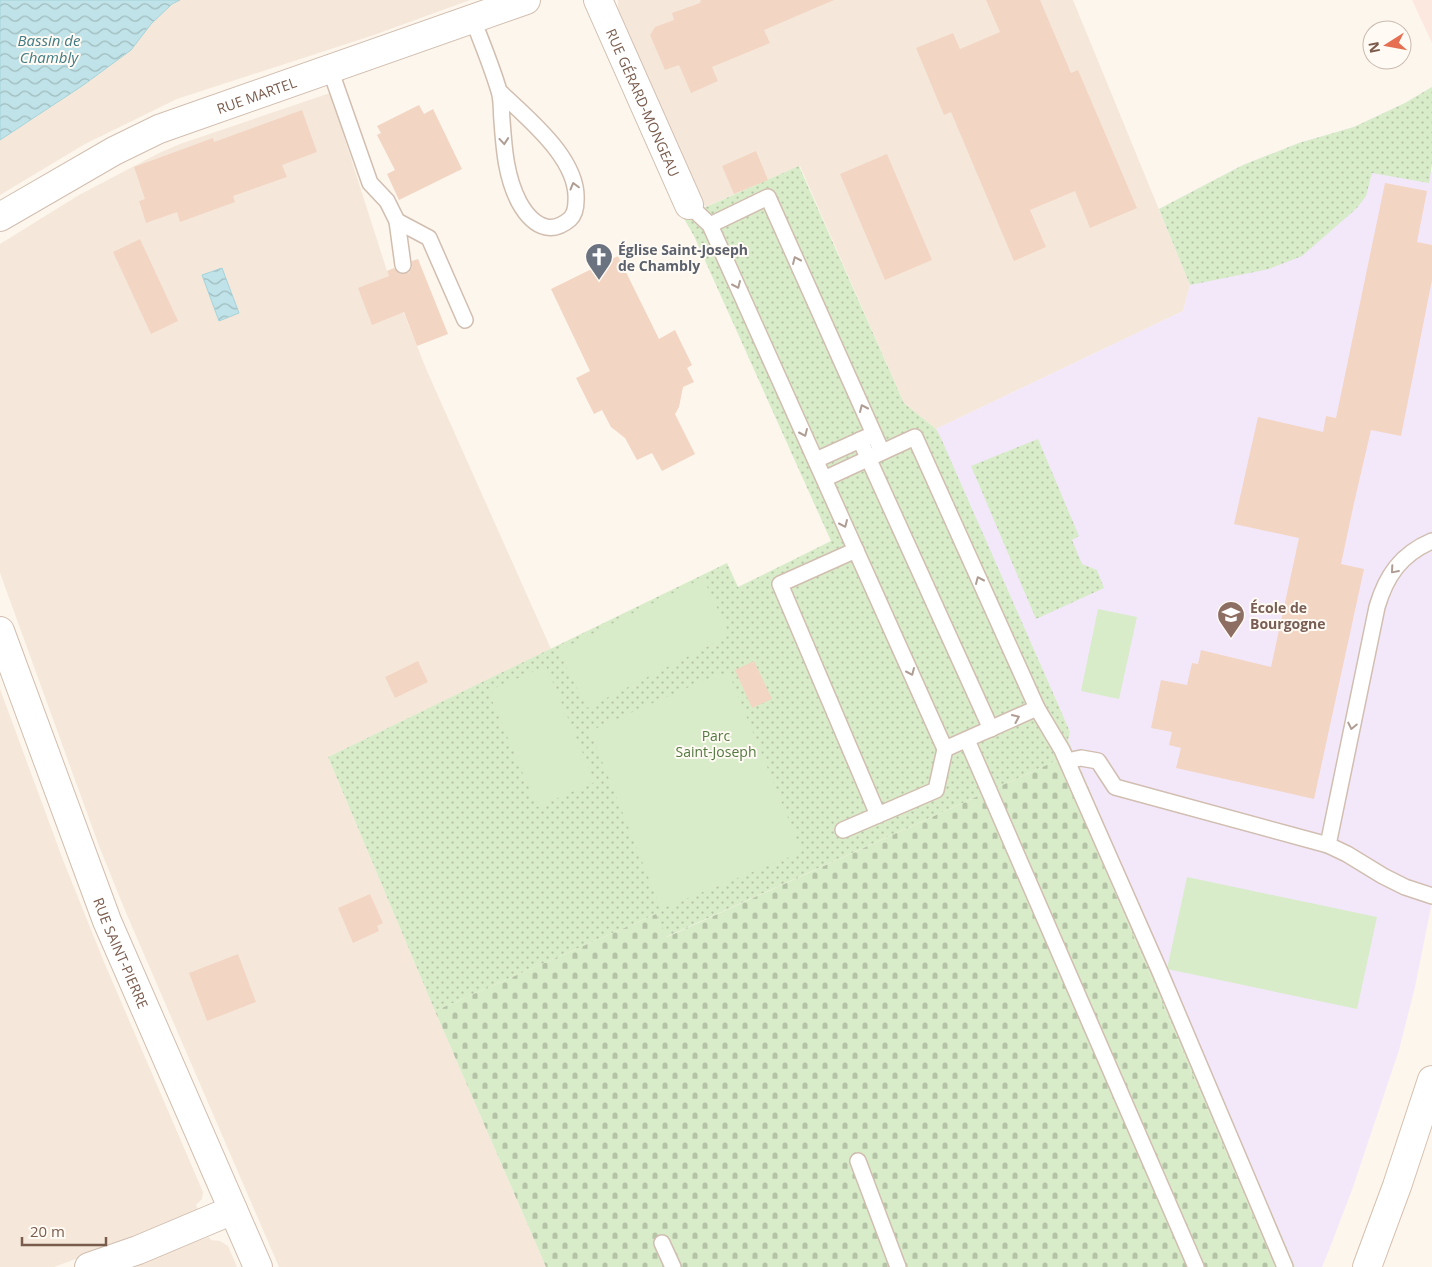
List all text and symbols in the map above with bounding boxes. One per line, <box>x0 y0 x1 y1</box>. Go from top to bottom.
north arrow <box>1362 20 1412 70</box>
street label: RUE GÉRARD-MONGEAU <box>602 25 685 179</box>
water label: Bassin de Chambly <box>18 30 81 67</box>
text: N <box>1363 40 1384 55</box>
street label: RUE MARTEL <box>214 72 299 118</box>
one-way arrow <box>498 137 509 145</box>
one-way arrow <box>569 182 580 191</box>
place label: Église Saint-Joseph de Chambly <box>618 240 748 275</box>
church icon: Église Saint-Joseph de Chambly <box>584 242 614 281</box>
one-way arrow <box>792 256 802 265</box>
one-way arrow <box>730 280 741 289</box>
one-way arrow <box>858 404 869 413</box>
one-way arrow <box>797 428 808 437</box>
one-way arrow <box>838 519 849 528</box>
one-way arrow <box>1391 565 1400 574</box>
one-way arrow <box>975 576 986 585</box>
place label: École de Bourgogne <box>1250 598 1326 633</box>
school or university icon: École de Bourgogne <box>1216 600 1246 639</box>
one-way arrow <box>904 667 915 676</box>
one-way arrow <box>1011 713 1020 724</box>
one-way arrow <box>1348 722 1358 730</box>
park label: Parc Saint-Joseph <box>676 726 756 761</box>
street label: RUE SAINT-PIERRE <box>90 895 153 1011</box>
scale bar <box>22 1214 106 1246</box>
text: 20 m <box>30 1221 65 1241</box>

